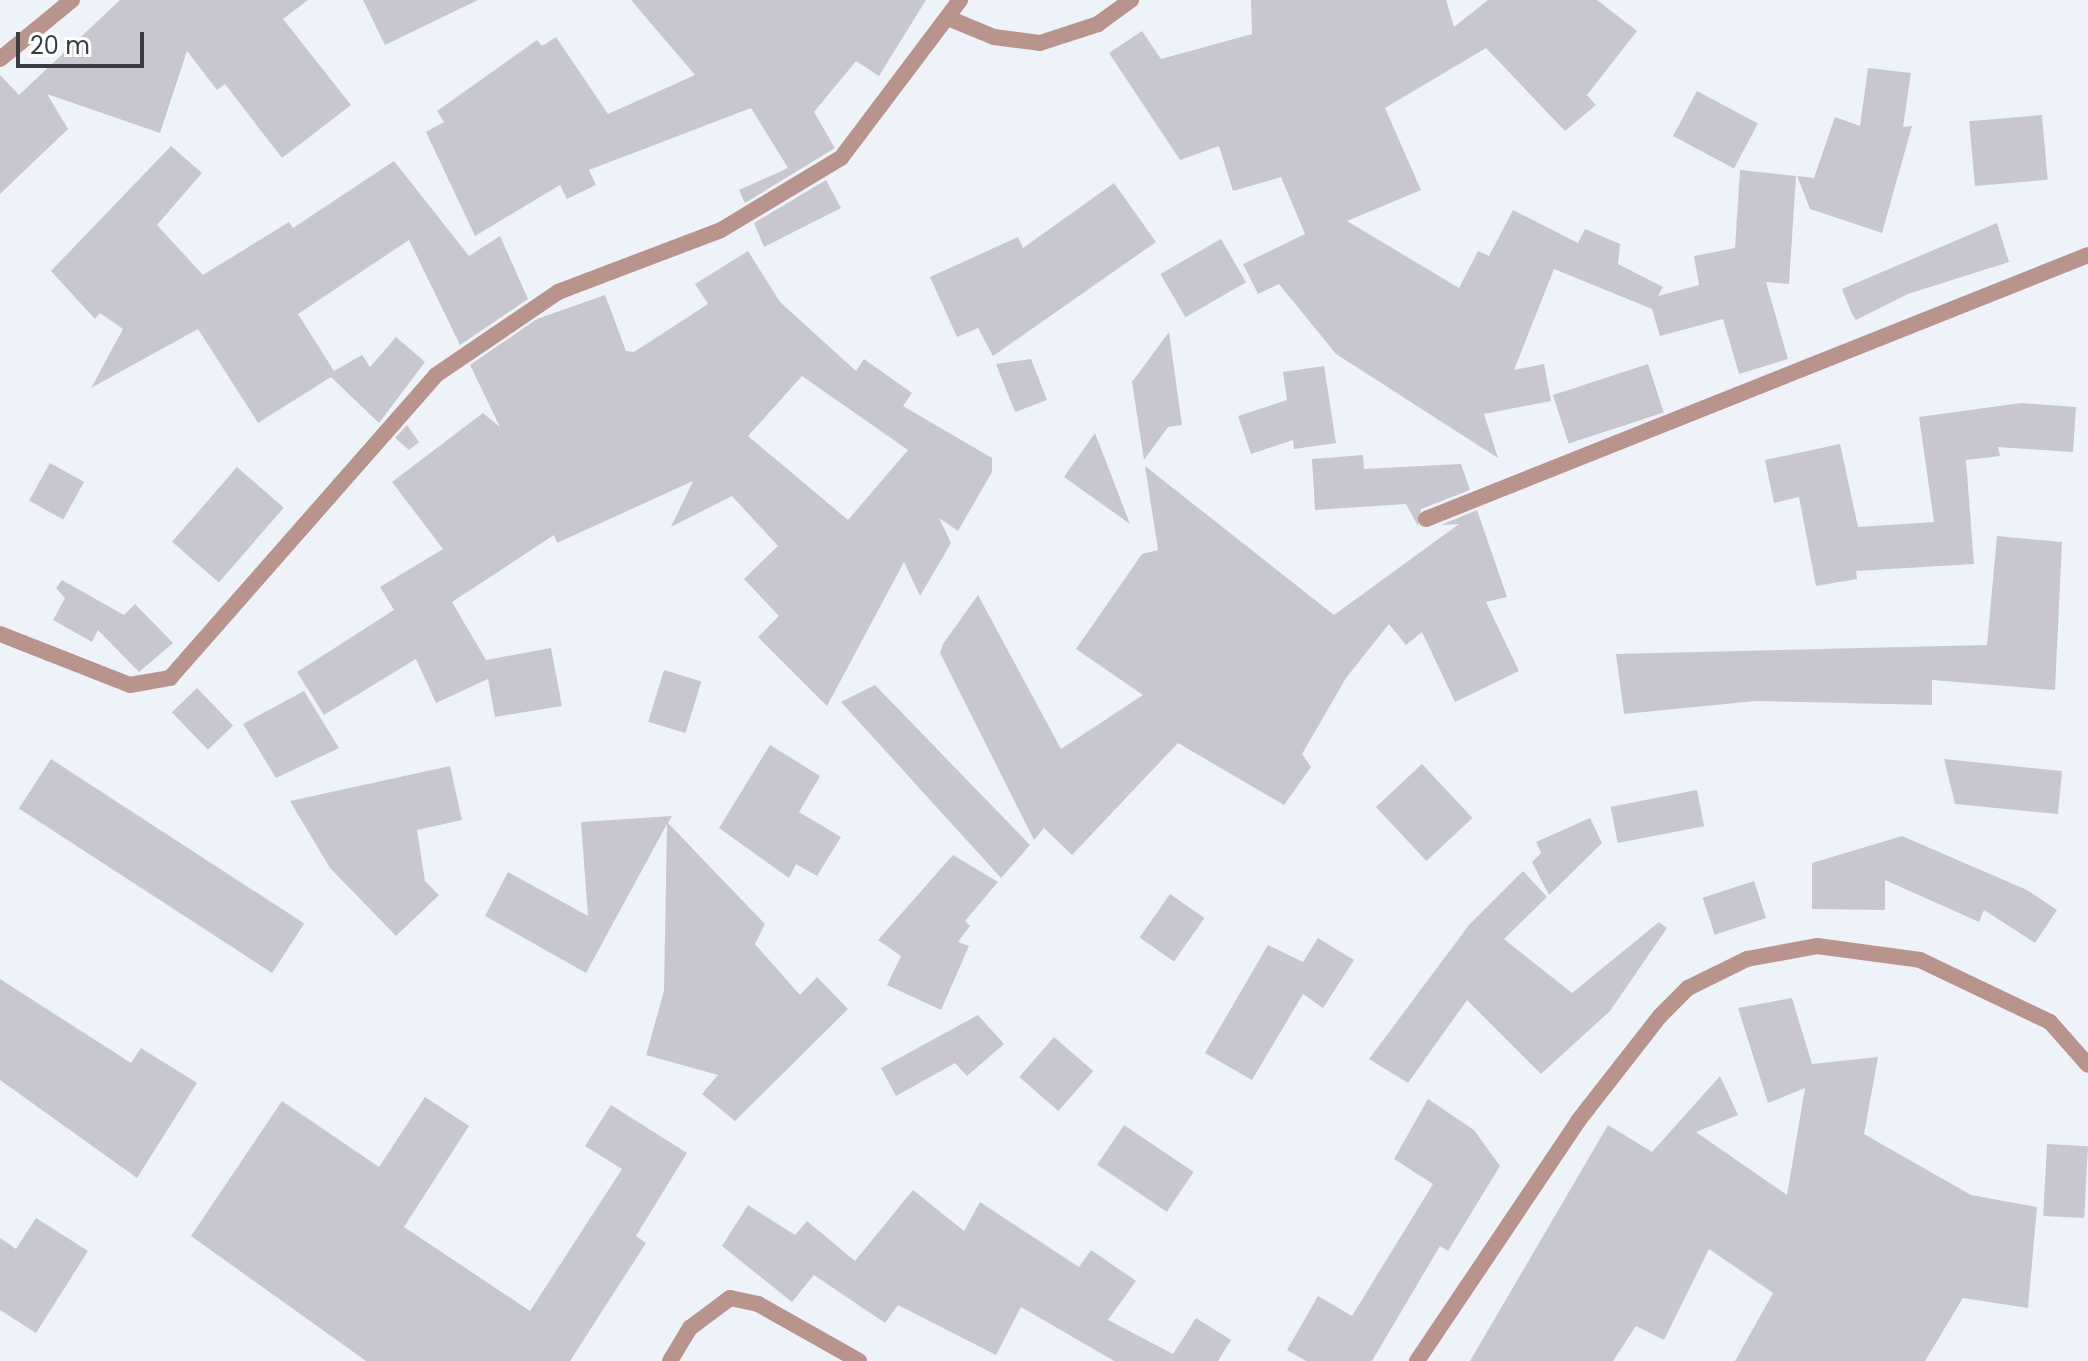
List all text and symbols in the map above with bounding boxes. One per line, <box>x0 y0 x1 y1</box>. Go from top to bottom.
scale bar <box>20 16 148 66</box>
text: 20 m <box>30 29 90 62</box>

